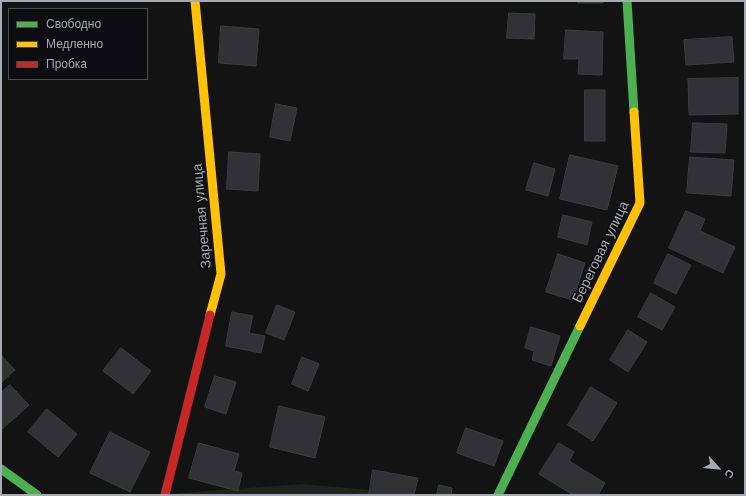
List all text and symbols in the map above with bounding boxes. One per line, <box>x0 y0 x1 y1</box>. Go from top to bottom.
legend <box>8 8 148 80</box>
text: Свободно <box>46 17 101 31</box>
text: Медленно <box>46 37 103 51</box>
text: Пробка <box>46 57 87 71</box>
street label: Заречная улица <box>189 163 215 269</box>
street label: Береговая улица <box>569 198 633 306</box>
north arrow <box>698 448 738 488</box>
text: С <box>722 467 737 480</box>

